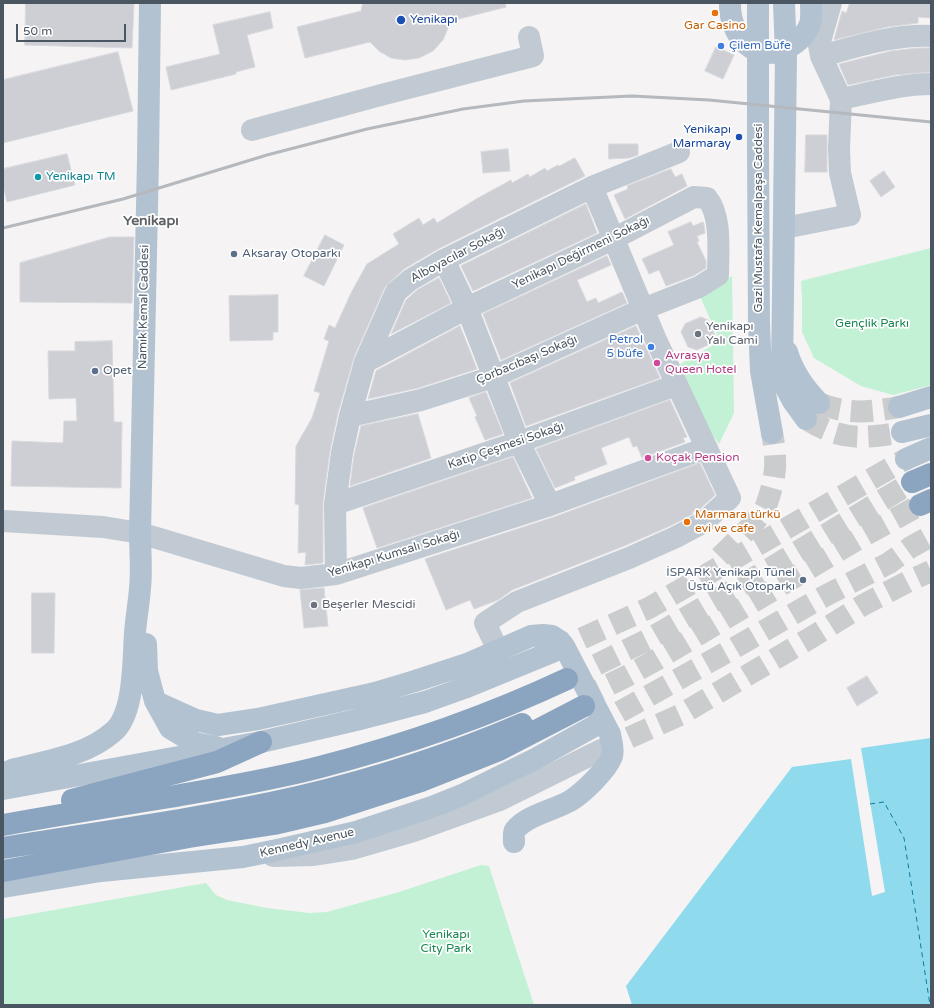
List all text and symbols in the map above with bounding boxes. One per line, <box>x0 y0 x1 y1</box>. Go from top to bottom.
marker: Gar Casino <box>710 8 720 18</box>
place label: Yenikapı <box>410 13 458 27</box>
marker: Yenikapı <box>395 14 407 26</box>
scale bar <box>18 16 128 42</box>
place label: Gar Casino <box>684 19 746 33</box>
text: 50 m <box>23 24 52 38</box>
place label: Çilem Büfe <box>729 39 791 53</box>
marker: Çilem Büfe <box>716 41 726 51</box>
place label: Yenikapı Marmaray <box>673 123 731 151</box>
street label: Gazi Mustafa Kemalpaşa Caddesi <box>752 123 766 313</box>
marker: Yenikapı Marmaray <box>734 132 744 142</box>
place label: Yenikapı TM <box>46 170 116 184</box>
marker: Yenikapı TM <box>33 172 43 182</box>
district label: Yenikapı <box>123 213 179 229</box>
street label: Yenikapı Değirmeni Sokağı <box>510 213 652 293</box>
street label: Alboyacılar Sokağı <box>408 224 508 286</box>
street label: Namık Kemal Caddesi <box>136 245 152 369</box>
place label: Aksaray Otoparkı <box>242 247 341 261</box>
marker: Aksaray Otoparkı <box>229 249 239 259</box>
park label: Gençlik Parkı <box>835 317 909 331</box>
place label: Yenikapı Yalı Cami <box>706 320 758 348</box>
marker: Yenikapı Yalı Cami <box>693 329 703 339</box>
street label: Çorbacıbaşı Sokağı <box>474 332 580 388</box>
place label: Petrol 5 büfe <box>606 333 643 361</box>
marker: Petrol 5 büfe <box>646 342 656 352</box>
place label: Avrasya Queen Hotel <box>665 349 736 377</box>
marker: Avrasya Queen Hotel <box>652 358 662 368</box>
place label: Opet <box>103 364 132 378</box>
marker: Opet <box>90 366 100 376</box>
street label: Katip Çeşmesi Sokağı <box>446 419 566 473</box>
place label: Koçak Pension <box>656 451 739 465</box>
marker: Koçak Pension <box>643 453 653 463</box>
place label: Marmara türkü evi ve cafe <box>695 508 780 536</box>
marker: Marmara türkü evi ve cafe <box>682 517 692 527</box>
street label: Yenikapı Kumsalı Sokağı <box>326 527 462 581</box>
place label: İSPARK Yenikapı Tünel Üstü Açık Otoparkı <box>666 566 795 594</box>
marker: İSPARK Yenikapı Tünel Üstü Açık Otoparkı <box>798 575 808 585</box>
place label: Beşerler Mescidi <box>322 598 416 612</box>
marker: Beşerler Mescidi <box>309 600 319 610</box>
street label: Kennedy Avenue <box>258 825 356 861</box>
park label: Yenikapı City Park <box>420 928 472 956</box>

